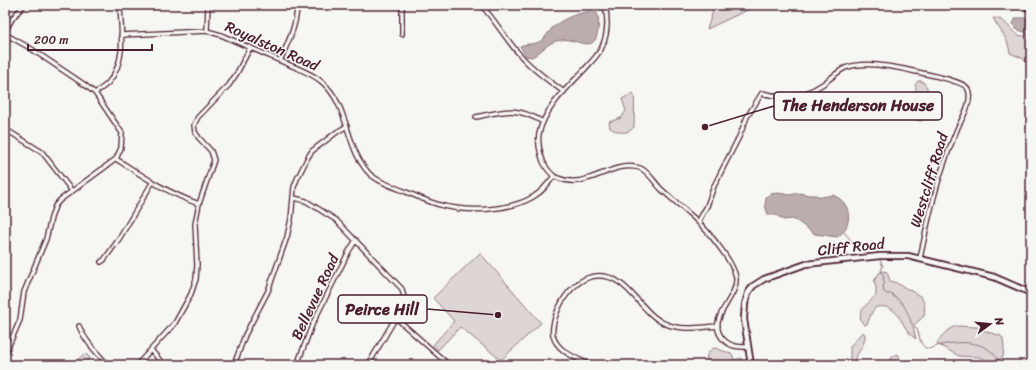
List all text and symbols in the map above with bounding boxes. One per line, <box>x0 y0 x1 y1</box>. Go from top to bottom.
street label: Royalston Road <box>221 14 324 79</box>
scale bar <box>28 26 152 52</box>
text: 200 m <box>34 29 68 51</box>
text: The Henderson House <box>782 91 935 120</box>
callout: The Henderson House <box>774 92 942 120</box>
street label: Westcliff Road <box>902 128 956 231</box>
street label: Cliff Road <box>816 230 887 263</box>
street label: Bellevue Road <box>284 249 347 344</box>
callout: Peirce Hill <box>338 295 427 323</box>
text: Peirce Hill <box>345 295 420 324</box>
north arrow <box>970 304 1010 344</box>
text: N <box>989 314 1009 328</box>

